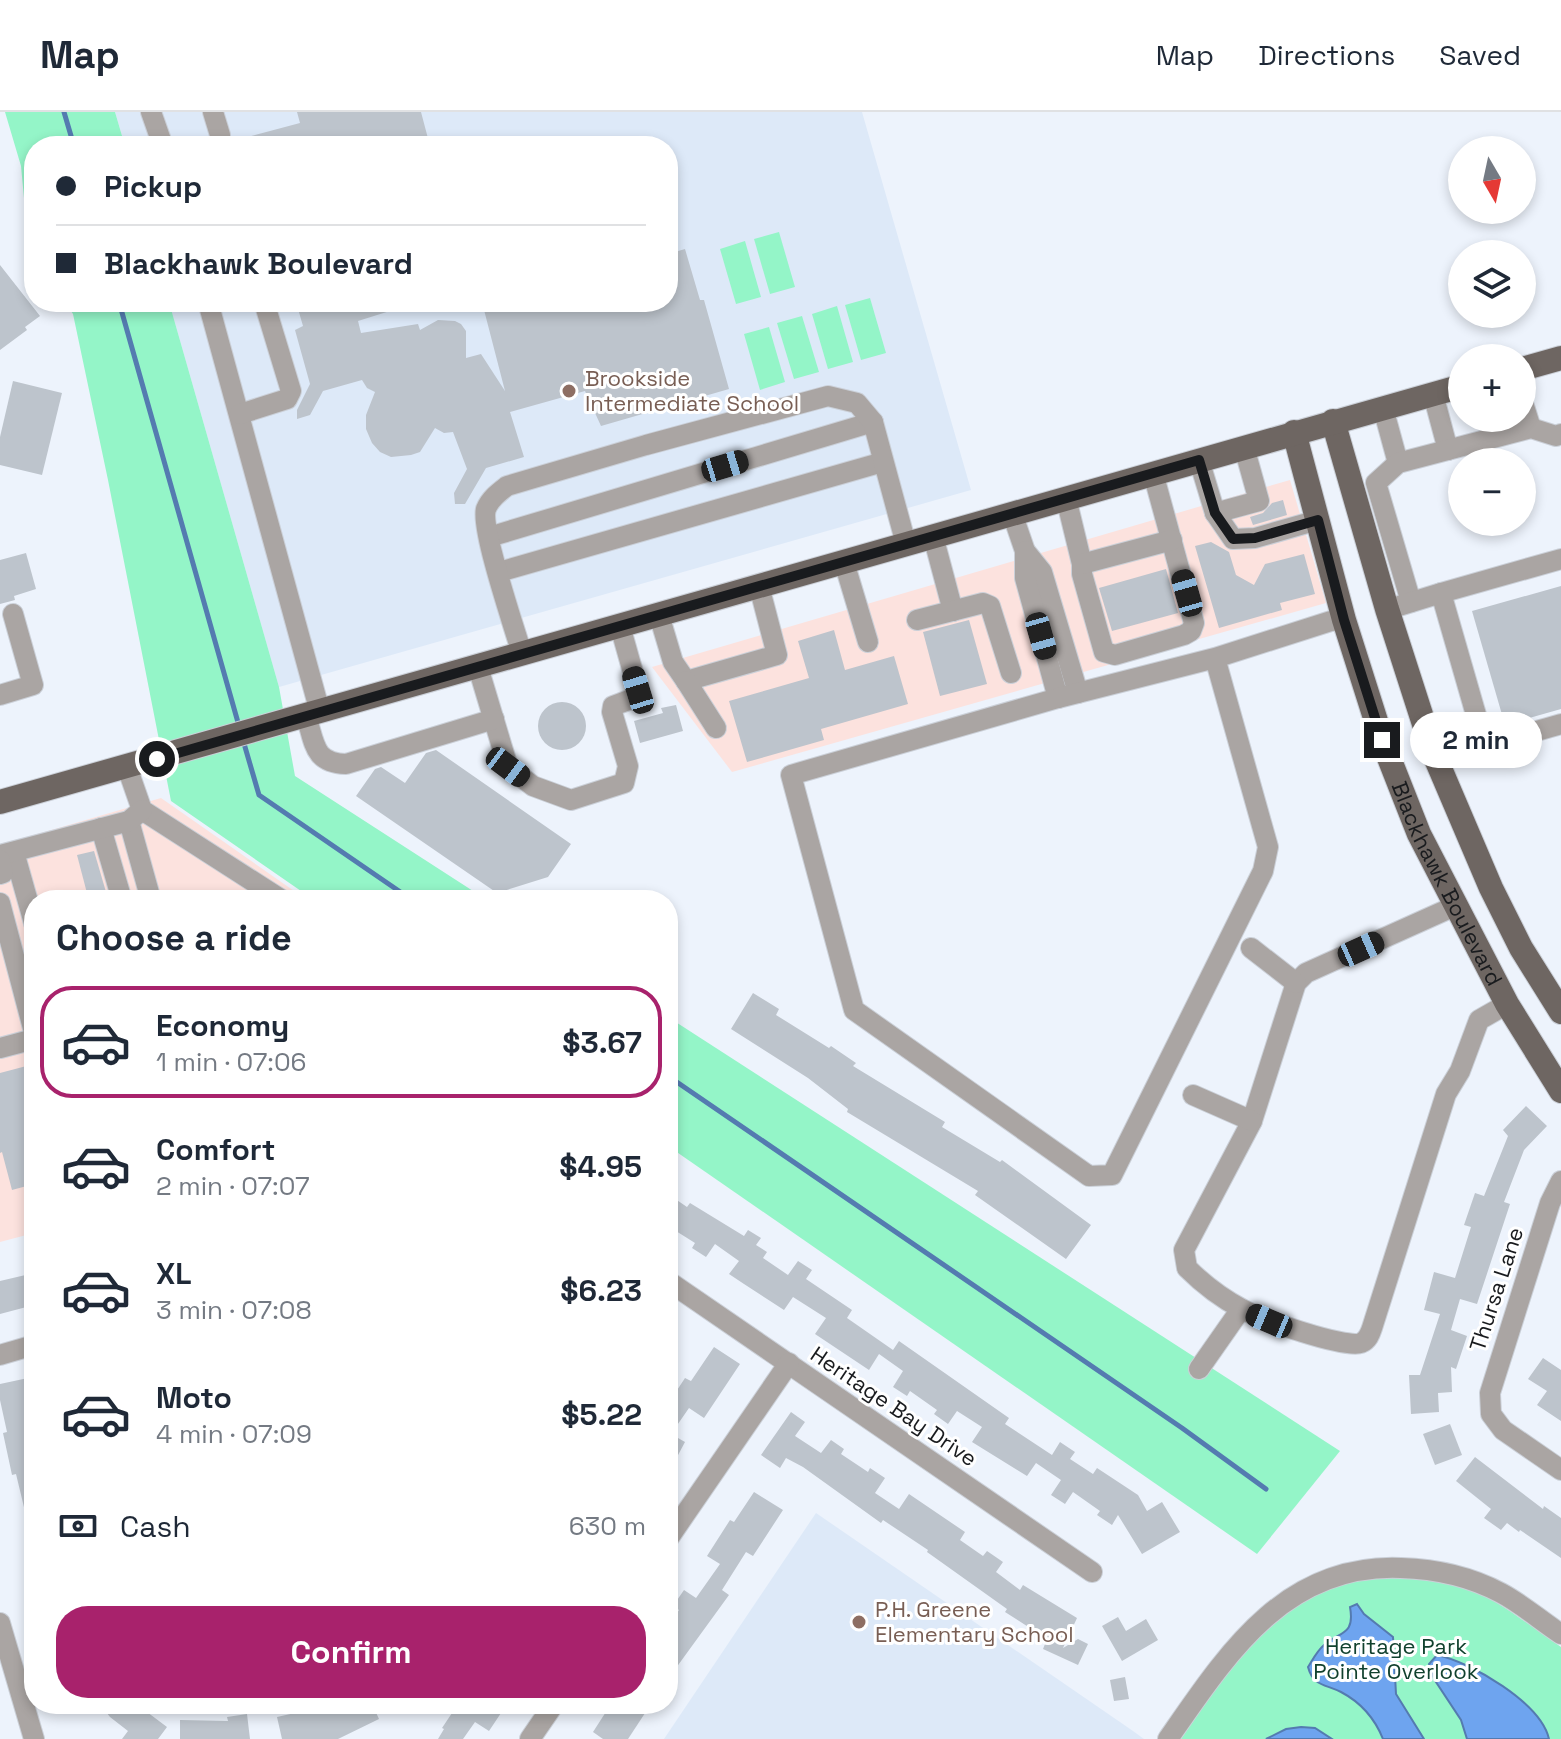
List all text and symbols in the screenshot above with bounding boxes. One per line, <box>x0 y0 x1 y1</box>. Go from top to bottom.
text: Map <box>40 31 120 79</box>
text: Map <box>1156 37 1214 73</box>
text: Directions <box>1258 37 1395 73</box>
text: Saved <box>1439 37 1521 73</box>
north arrow <box>1448 136 1536 224</box>
map controls <box>1448 136 1536 536</box>
text: Pickup <box>104 167 202 206</box>
button: layers <box>1448 240 1536 328</box>
text: Blackhawk Boulevard <box>104 244 413 283</box>
button: + <box>1448 344 1536 432</box>
place label: Brookside Intermediate School <box>585 364 799 417</box>
marker: Brookside Intermediate School <box>560 382 578 400</box>
car <box>699 448 751 484</box>
button: − <box>1448 448 1536 536</box>
car <box>1169 567 1205 619</box>
car <box>1023 610 1059 662</box>
car <box>620 664 656 716</box>
callout: 2 min <box>1410 712 1542 768</box>
route end <box>1364 722 1400 758</box>
text: 2 min <box>1442 723 1510 757</box>
route start <box>139 741 175 777</box>
car <box>482 743 534 791</box>
street label: Blackhawk Boulevard <box>1386 777 1509 990</box>
text: Choose a ride <box>56 915 292 961</box>
car <box>1334 928 1388 970</box>
icon: car <box>60 1006 132 1078</box>
text: Economy <box>156 1006 289 1045</box>
text: $3.67 <box>562 1023 642 1062</box>
text: 1 min · 07:06 <box>156 1045 306 1079</box>
icon: car <box>60 1130 132 1202</box>
text: Comfort <box>156 1130 275 1169</box>
text: $4.95 <box>559 1147 642 1186</box>
text: 2 min · 07:07 <box>156 1169 310 1203</box>
street label: Thursa Lane <box>1463 1223 1529 1355</box>
icon: car <box>60 1254 132 1326</box>
text: XL <box>156 1254 192 1293</box>
text: $6.23 <box>560 1271 642 1310</box>
text: 3 min · 07:08 <box>156 1293 312 1327</box>
car <box>1242 1301 1296 1341</box>
street label: Heritage Bay Drive <box>805 1340 983 1472</box>
icon: car <box>60 1378 132 1450</box>
text: Moto <box>156 1378 232 1417</box>
text: $5.22 <box>561 1395 642 1434</box>
text: 4 min · 07:09 <box>156 1417 312 1451</box>
icon: cash <box>56 1504 100 1548</box>
text: Cash <box>120 1507 191 1546</box>
text: 630 m <box>569 1509 646 1543</box>
place label: P.H. Greene Elementary School <box>875 1595 1074 1648</box>
button: Confirm <box>56 1606 646 1698</box>
marker: P.H. Greene Elementary School <box>850 1613 868 1631</box>
park label: Heritage Park Pointe Overlook <box>1313 1632 1479 1685</box>

